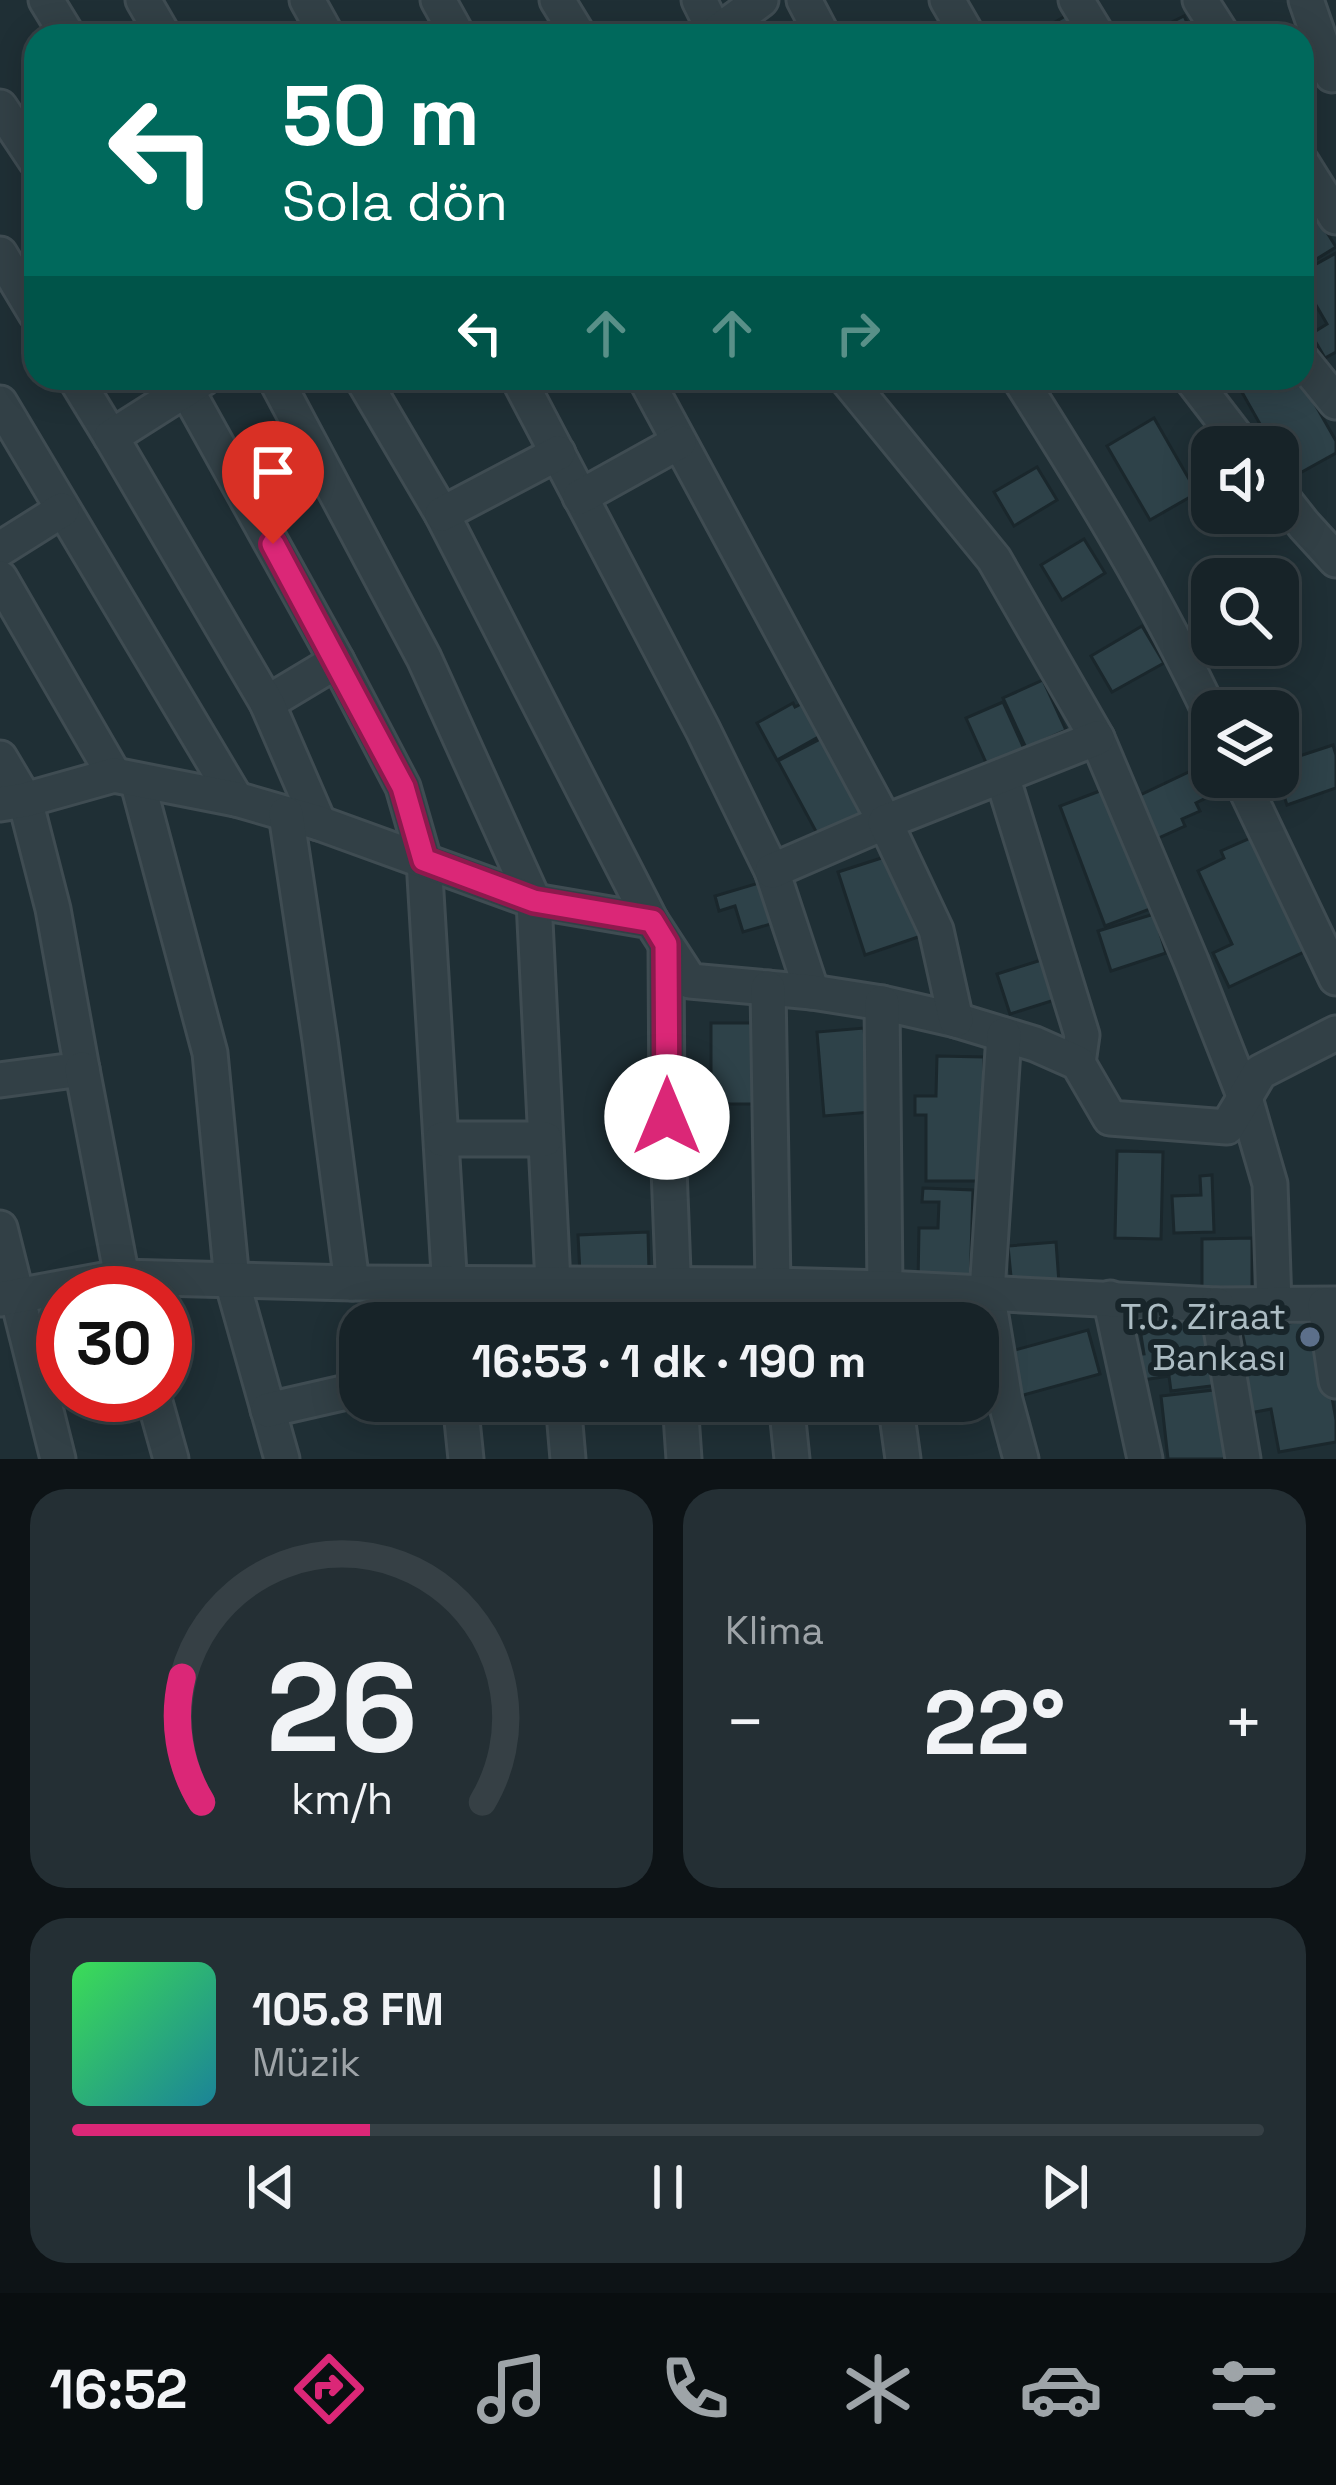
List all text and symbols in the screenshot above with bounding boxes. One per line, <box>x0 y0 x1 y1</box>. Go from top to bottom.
text: 50 m <box>282 62 480 170</box>
icon: left <box>84 72 240 228</box>
text: Sola dön <box>282 167 508 236</box>
icon: left <box>447 300 513 366</box>
icon: ahead <box>573 300 639 366</box>
icon: ahead <box>699 300 765 366</box>
icon: right <box>825 300 891 366</box>
pin <box>222 421 324 544</box>
map controls <box>1191 426 1299 798</box>
button: sound <box>1191 426 1299 534</box>
icon: arrive <box>240 439 306 505</box>
button: search <box>1191 558 1299 666</box>
button: layers <box>1191 690 1299 798</box>
position arrow <box>604 1054 730 1180</box>
speed limit sign: 30 <box>36 1266 192 1422</box>
place label: T.C. Ziraat Bankası <box>1120 1294 1286 1381</box>
marker: T.C. Ziraat Bankası <box>1297 1324 1323 1350</box>
text: 16:53 · 1 dk · 190 m <box>472 1333 866 1390</box>
text: Klima <box>725 1606 824 1655</box>
text: 26 <box>266 1628 417 1787</box>
text: 22° <box>923 1665 1066 1780</box>
text: − <box>725 1680 766 1764</box>
text: + <box>1223 1680 1264 1764</box>
text: km/h <box>290 1771 393 1826</box>
text: 105.8 FM <box>252 1981 444 2038</box>
text: Müzik <box>252 2038 360 2087</box>
icon: previous <box>238 2154 304 2220</box>
icon: pause <box>635 2154 701 2220</box>
icon: next <box>1032 2154 1098 2220</box>
icon: directions <box>287 2347 371 2431</box>
icon: music <box>470 2347 554 2431</box>
icon: phone <box>653 2347 737 2431</box>
icon: climate <box>836 2347 920 2431</box>
icon: car <box>1019 2347 1103 2431</box>
icon: filters <box>1202 2347 1286 2431</box>
text: 16:52 <box>50 2355 187 2424</box>

